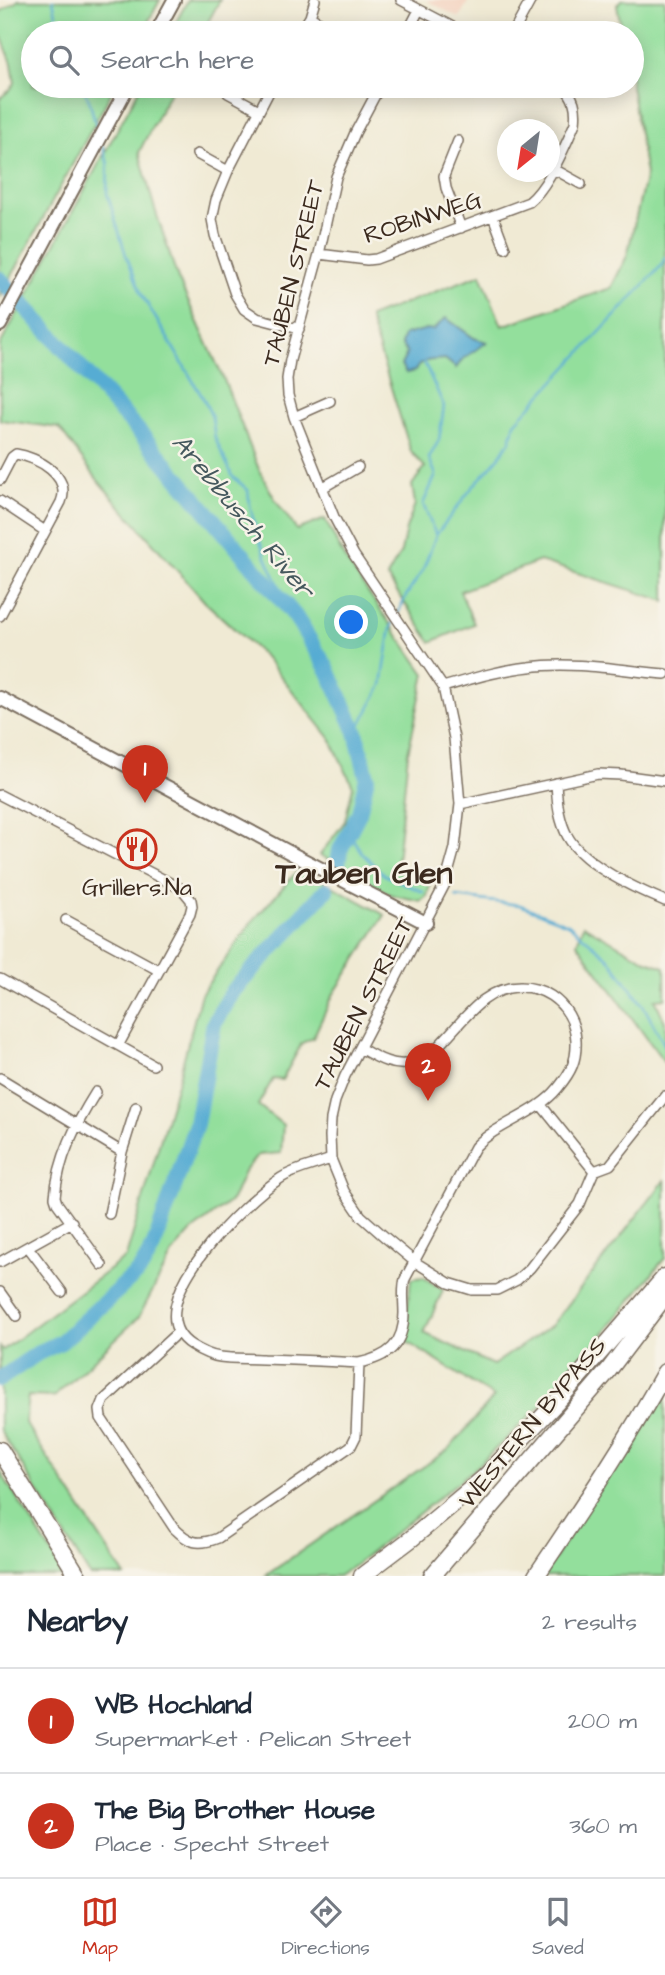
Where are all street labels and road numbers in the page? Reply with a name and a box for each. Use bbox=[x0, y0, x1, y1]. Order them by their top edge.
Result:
street label: TAUBEN STREET bbox=[254, 176, 334, 370]
street label: ROBINWEG bbox=[360, 183, 487, 253]
street label: TAUBEN STREET bbox=[306, 911, 422, 1097]
street label: WESTERN BYPASS bbox=[451, 1330, 615, 1516]

